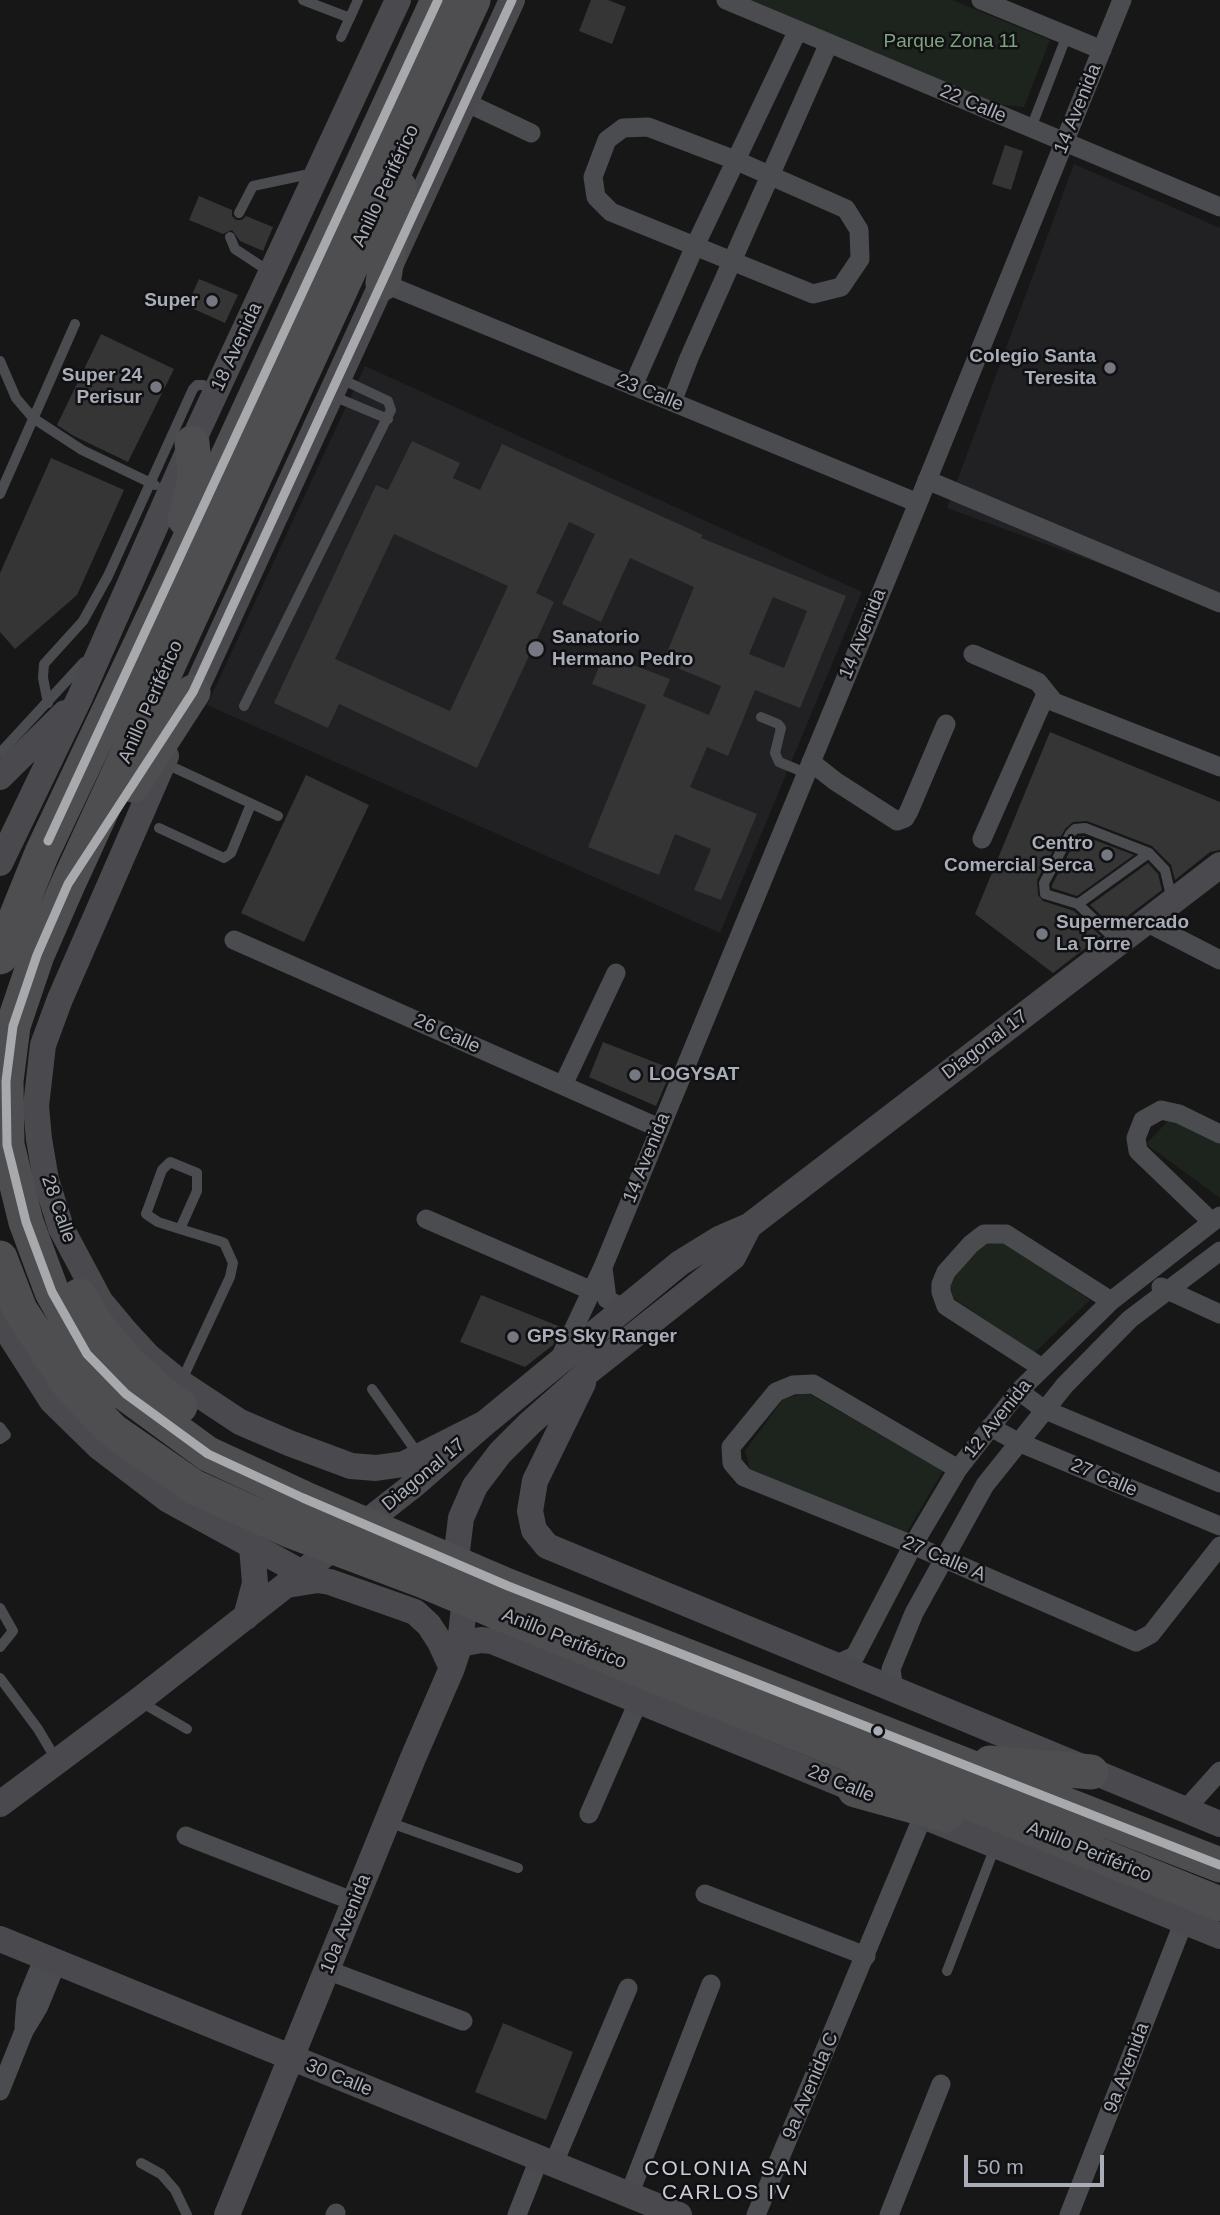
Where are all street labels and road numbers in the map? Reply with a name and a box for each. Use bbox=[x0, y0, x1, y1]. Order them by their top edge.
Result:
street label: 14 Avenida bbox=[1050, 61, 1106, 157]
street label: 22 Calle bbox=[936, 80, 1010, 128]
street label: Anillo Periférico bbox=[348, 121, 424, 251]
street label: 18 Avenida bbox=[207, 299, 267, 395]
street label: 23 Calle bbox=[613, 369, 687, 417]
street label: 14 Avenida bbox=[835, 586, 891, 682]
street label: Anillo Periférico bbox=[114, 637, 188, 767]
street label: Diagonal 17 bbox=[938, 1005, 1032, 1085]
street label: 26 Calle bbox=[411, 1009, 483, 1059]
street label: 14 Avenida bbox=[619, 1110, 675, 1206]
street label: 28 Calle bbox=[36, 1172, 80, 1246]
street label: 12 Avenida bbox=[959, 1375, 1037, 1463]
street label: Diagonal 17 bbox=[378, 1434, 470, 1516]
street label: 27 Calle bbox=[1067, 1454, 1141, 1502]
street label: 27 Calle A bbox=[899, 1531, 989, 1587]
street label: Anillo Periférico bbox=[499, 1604, 629, 1674]
street label: 28 Calle bbox=[804, 1760, 878, 1808]
street label: Anillo Periférico bbox=[1024, 1817, 1154, 1887]
street label: 10a Avenida bbox=[316, 1871, 376, 1977]
street label: 9a Avenida bbox=[1099, 2020, 1155, 2116]
street label: 9a Avenida C bbox=[778, 2029, 844, 2143]
street label: 30 Calle bbox=[302, 2054, 376, 2102]

